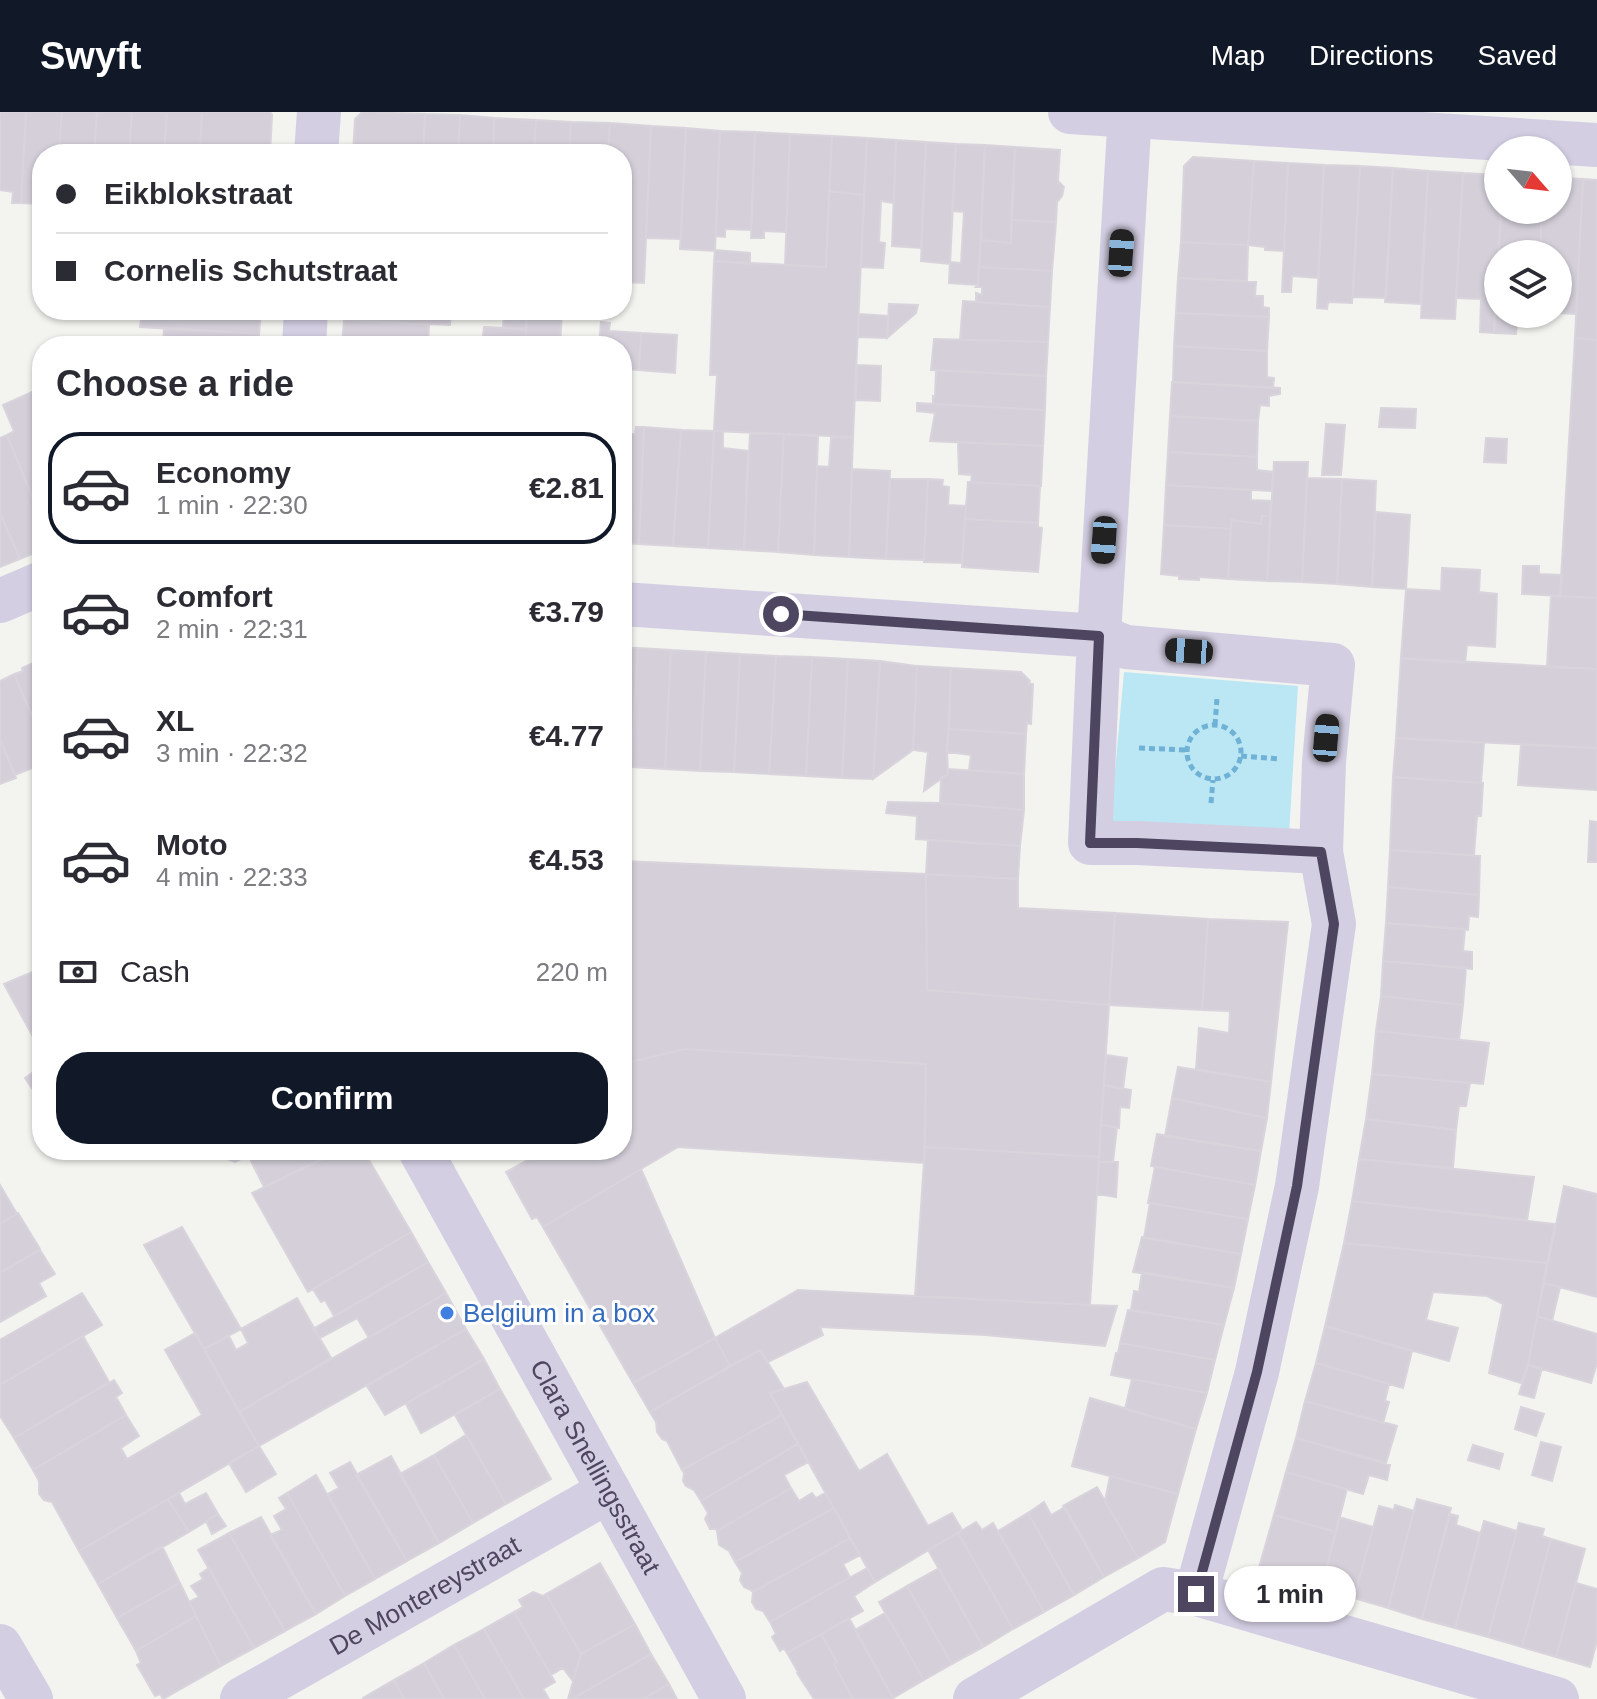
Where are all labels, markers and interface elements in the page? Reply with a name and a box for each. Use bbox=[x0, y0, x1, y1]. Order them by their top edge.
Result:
text: Swyft bbox=[40, 35, 141, 77]
text: Map bbox=[1211, 40, 1265, 71]
text: Directions bbox=[1309, 40, 1434, 71]
text: Saved bbox=[1478, 40, 1557, 71]
north arrow bbox=[1484, 136, 1572, 224]
map controls bbox=[1484, 136, 1572, 328]
text: Eikblokstraat bbox=[104, 177, 292, 210]
car bbox=[1107, 228, 1135, 278]
button: layers bbox=[1484, 240, 1572, 328]
text: Cornelis Schutstraat bbox=[104, 254, 397, 287]
text: Choose a ride bbox=[56, 363, 294, 404]
icon: car bbox=[60, 452, 132, 524]
text: Economy bbox=[156, 456, 291, 489]
text: €2.81 bbox=[529, 471, 604, 504]
text: 1 min · 22:30 bbox=[156, 490, 308, 520]
car bbox=[1090, 515, 1118, 565]
icon: car bbox=[60, 576, 132, 648]
text: Comfort bbox=[156, 580, 273, 613]
text: €3.79 bbox=[529, 595, 604, 628]
route start bbox=[763, 596, 799, 632]
text: 2 min · 22:31 bbox=[156, 614, 308, 644]
car bbox=[1164, 637, 1214, 665]
icon: car bbox=[60, 700, 132, 772]
text: XL bbox=[156, 704, 194, 737]
car bbox=[1312, 713, 1340, 763]
text: €4.77 bbox=[529, 719, 604, 752]
text: 3 min · 22:32 bbox=[156, 738, 308, 768]
icon: car bbox=[60, 824, 132, 896]
text: Moto bbox=[156, 828, 228, 861]
text: €4.53 bbox=[529, 843, 604, 876]
text: 4 min · 22:33 bbox=[156, 862, 308, 892]
icon: cash bbox=[56, 950, 100, 994]
text: Cash bbox=[120, 955, 190, 988]
text: 220 m bbox=[536, 957, 608, 987]
button: Confirm bbox=[56, 1052, 608, 1144]
place label: Belgium in a box bbox=[463, 1298, 655, 1328]
marker: Belgium in a box bbox=[438, 1304, 456, 1322]
street label: Clara Snellingsstraat bbox=[524, 1354, 667, 1580]
street label: De Montereystraat bbox=[324, 1529, 526, 1661]
callout: 1 min bbox=[1224, 1566, 1356, 1622]
route end bbox=[1178, 1576, 1214, 1612]
text: 1 min bbox=[1256, 1579, 1324, 1609]

